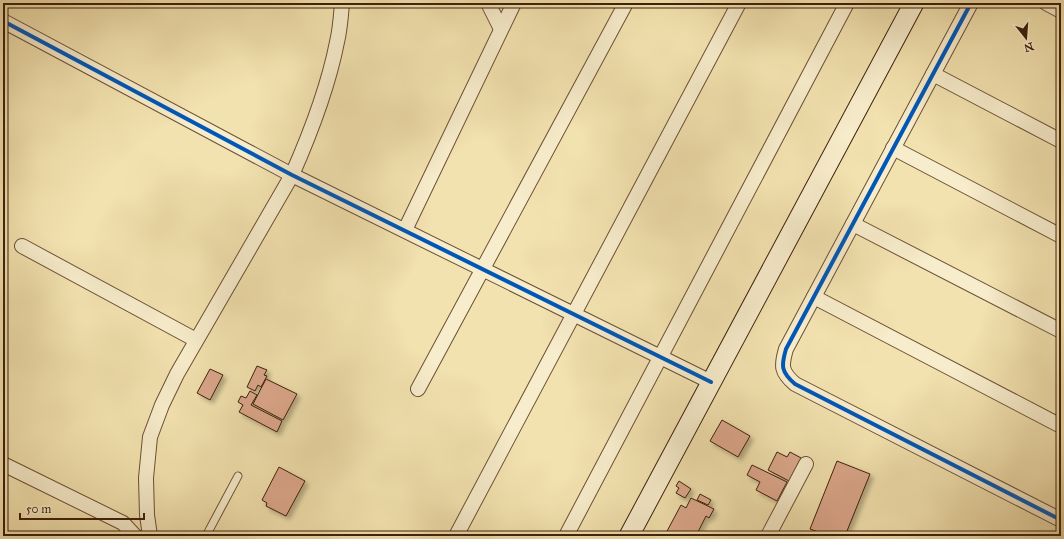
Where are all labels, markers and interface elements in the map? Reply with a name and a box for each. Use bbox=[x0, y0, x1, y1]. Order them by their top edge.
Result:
north arrow bbox=[1006, 18, 1046, 58]
text: N bbox=[1022, 40, 1035, 55]
scale bar bbox=[20, 495, 144, 521]
text: 50 m bbox=[26, 502, 51, 516]

